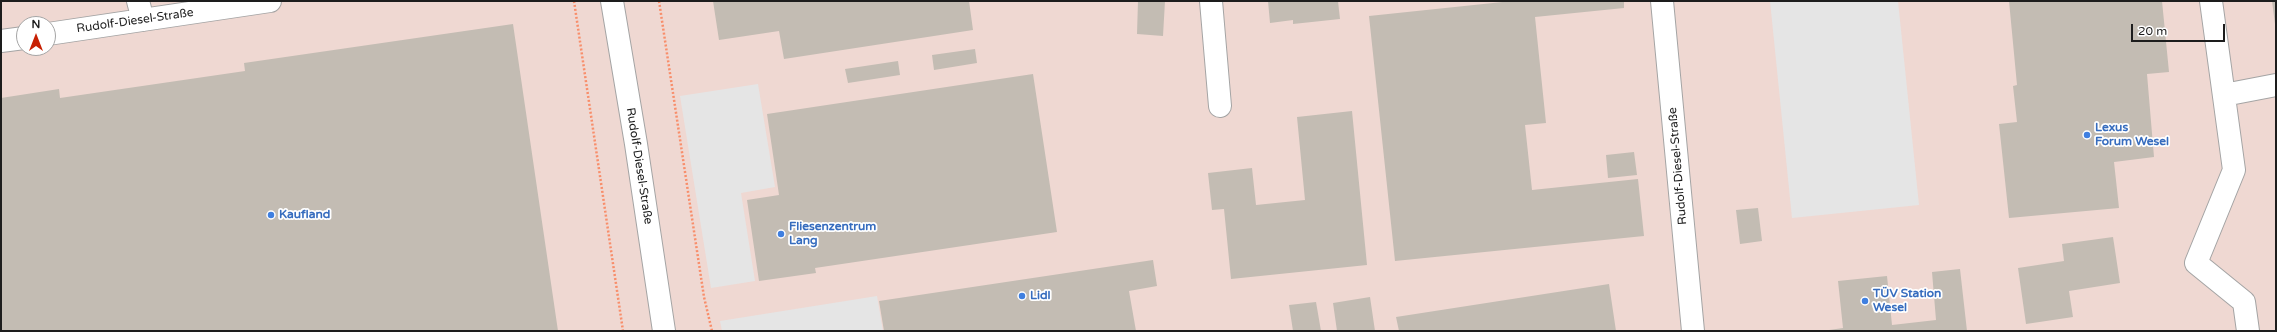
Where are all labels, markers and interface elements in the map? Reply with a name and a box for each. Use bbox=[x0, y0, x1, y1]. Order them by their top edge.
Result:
street label: Rudolf-Diesel-Straße bbox=[76, 6, 194, 36]
north arrow bbox=[16, 16, 56, 56]
scale bar bbox=[2133, 16, 2227, 42]
text: N bbox=[32, 18, 40, 31]
text: 20 m bbox=[2138, 24, 2167, 38]
street label: Rudolf-Diesel-Straße bbox=[623, 107, 655, 225]
street label: Rudolf-Diesel-Straße bbox=[1666, 107, 1690, 225]
place label: Lexus Forum Wesel bbox=[2095, 121, 2169, 149]
marker: Lexus Forum Wesel bbox=[2082, 130, 2092, 140]
place label: Kaufland bbox=[279, 208, 330, 222]
marker: Kaufland bbox=[266, 210, 276, 220]
place label: Fliesenzentrum Lang bbox=[789, 220, 876, 248]
marker: Fliesenzentrum Lang bbox=[776, 229, 786, 239]
place label: TÜV Station Wesel bbox=[1873, 287, 1941, 315]
place label: Lidl bbox=[1030, 289, 1050, 303]
marker: Lidl bbox=[1017, 291, 1027, 301]
marker: TÜV Station Wesel bbox=[1860, 296, 1870, 306]

